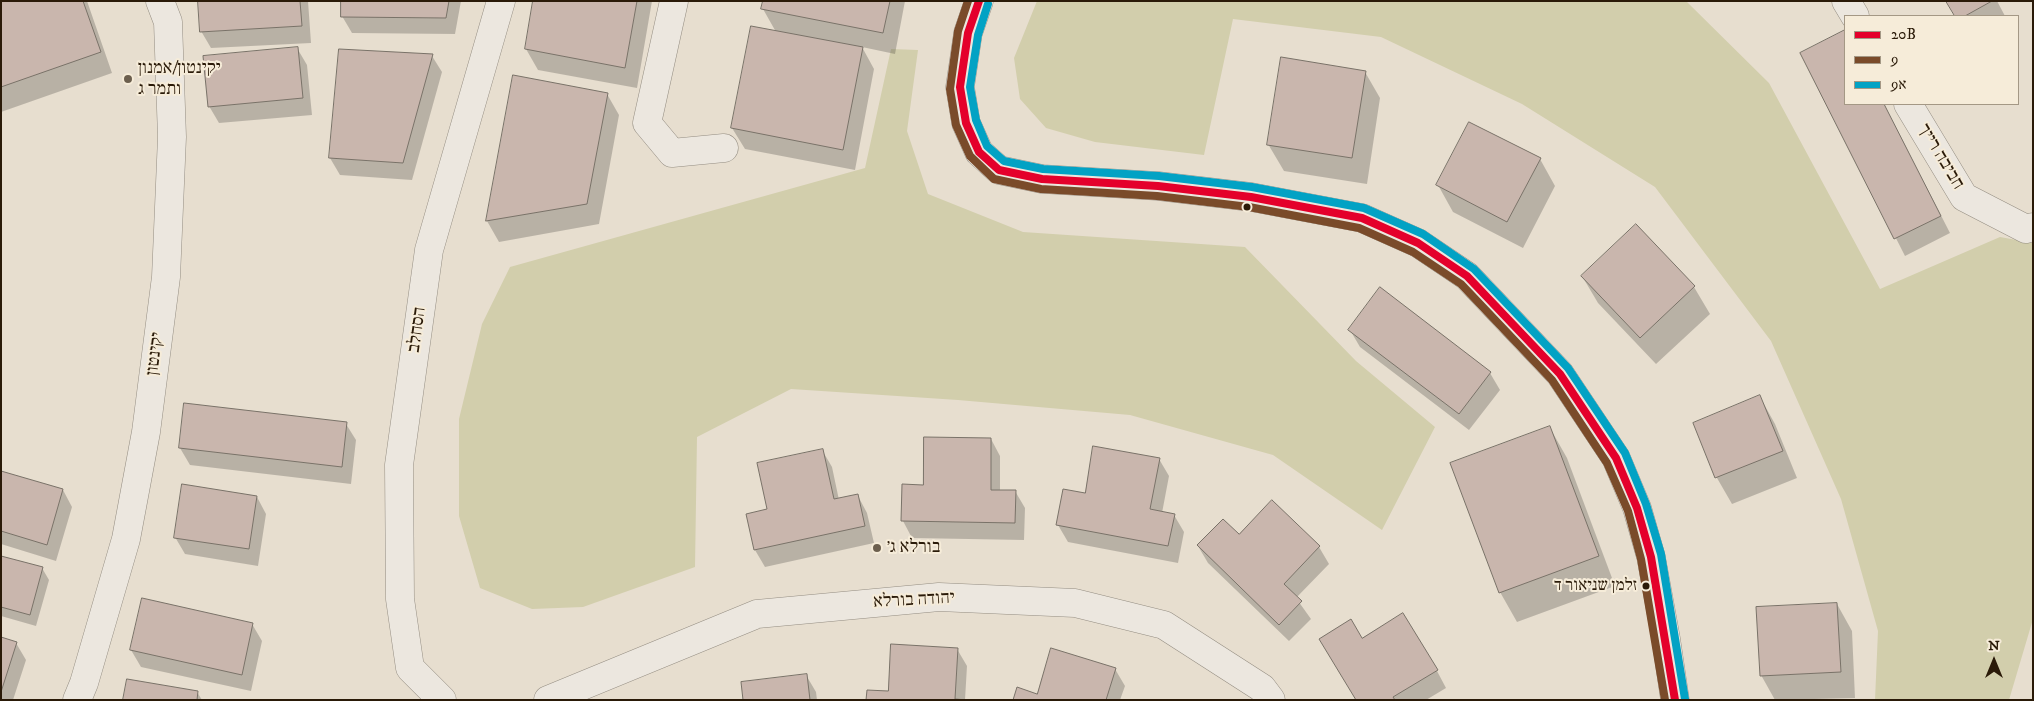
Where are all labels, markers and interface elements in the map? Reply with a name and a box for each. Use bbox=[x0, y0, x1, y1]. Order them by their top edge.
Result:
legend bbox=[1844, 15, 2019, 105]
text: 20B bbox=[1891, 25, 1916, 44]
text: 9 bbox=[1891, 50, 1899, 69]
place label: יקינטון/אמנון ותמר ג bbox=[138, 58, 221, 100]
marker: יקינטון/אמנון ותמר ג bbox=[122, 73, 134, 85]
text: 9א bbox=[1891, 75, 1906, 94]
street label: חביבה רייך bbox=[1912, 120, 1968, 194]
unlabelled marker bbox=[1242, 202, 1252, 212]
street label: הסחלב bbox=[404, 306, 432, 354]
street label: יקינטון bbox=[143, 331, 169, 377]
place label: בורלא ג׳ bbox=[887, 537, 940, 559]
marker: בורלא ג׳ bbox=[871, 542, 883, 554]
place label: זלמן שניאור ד bbox=[1554, 576, 1637, 596]
marker: זלמן שניאור ד bbox=[1641, 581, 1651, 591]
street label: יהודה בורלא bbox=[873, 588, 955, 614]
north arrow bbox=[1969, 636, 2019, 686]
text: N bbox=[1988, 637, 2000, 655]

